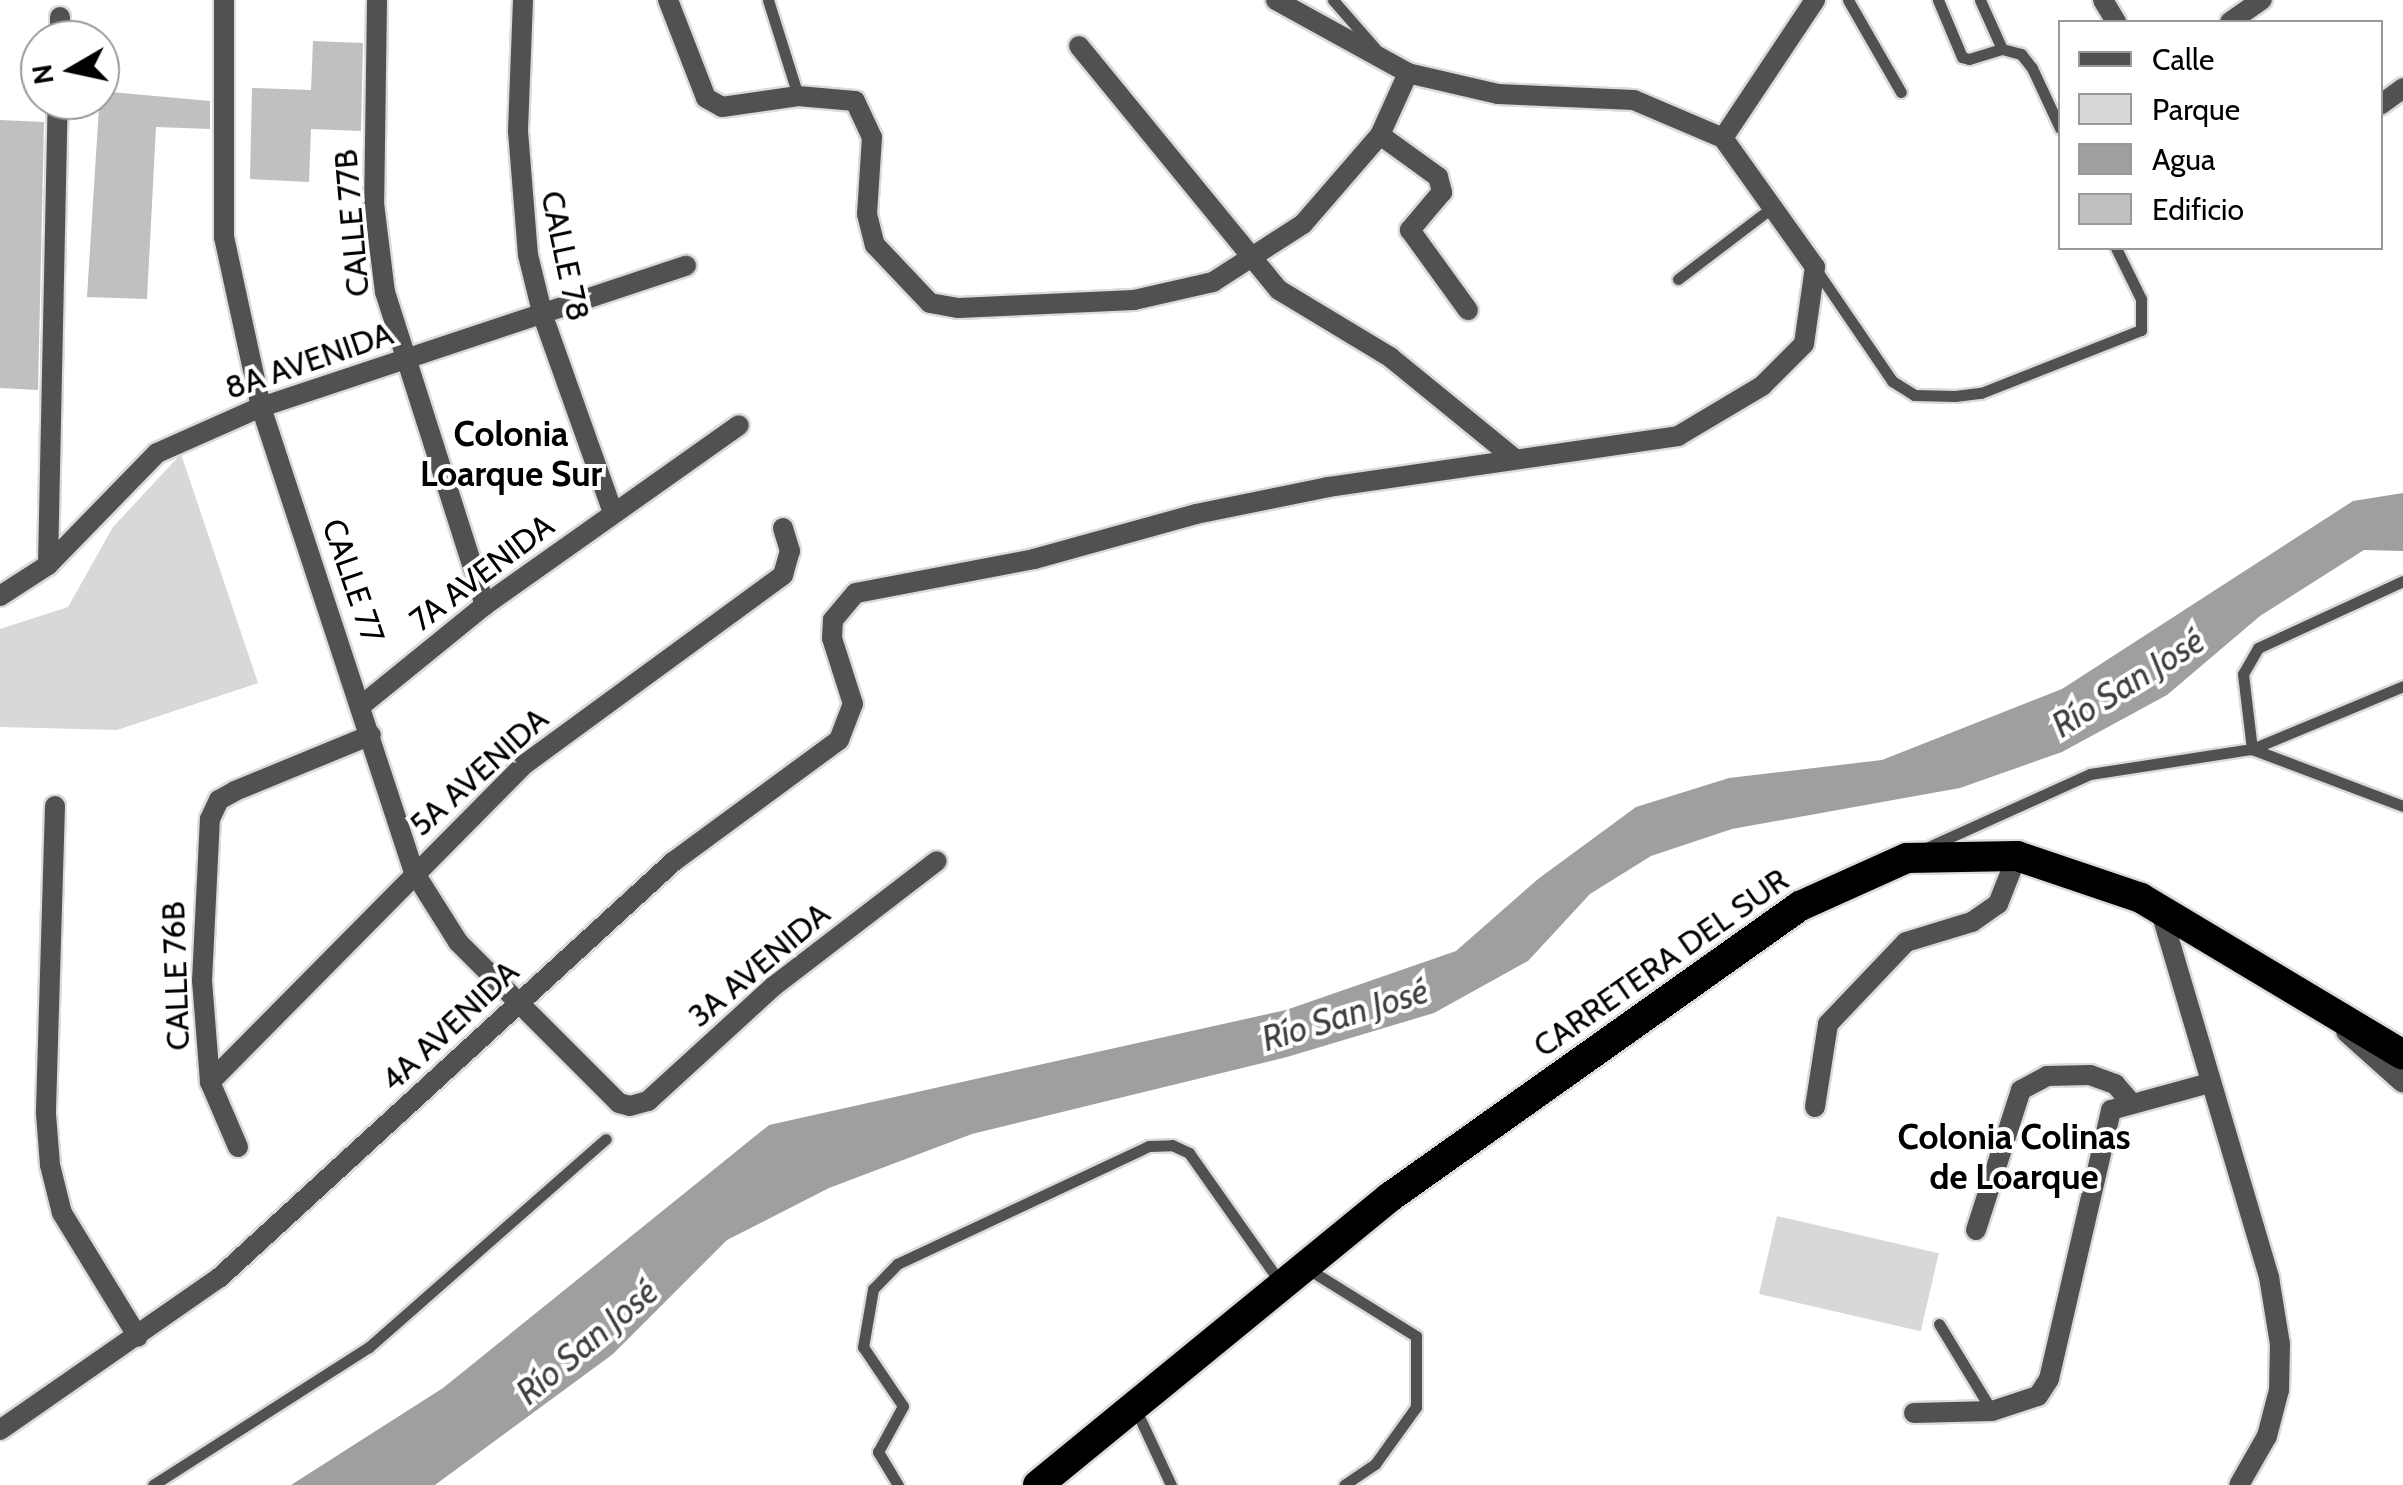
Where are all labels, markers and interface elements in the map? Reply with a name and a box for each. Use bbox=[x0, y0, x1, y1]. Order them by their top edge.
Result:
north arrow bbox=[20, 20, 120, 120]
legend bbox=[2058, 20, 2383, 250]
text: Calle bbox=[2152, 41, 2214, 78]
text: N bbox=[24, 62, 61, 87]
text: Parque bbox=[2152, 91, 2240, 128]
text: Agua bbox=[2152, 141, 2215, 178]
street label: CALLE 77B bbox=[326, 148, 378, 298]
street label: CALLE 78 bbox=[533, 187, 597, 325]
text: Edificio bbox=[2152, 191, 2244, 228]
street label: 8A AVENIDA bbox=[220, 314, 398, 408]
district label: Colonia Loarque Sur bbox=[420, 413, 602, 495]
street label: 7A AVENIDA bbox=[402, 506, 562, 640]
street label: CALLE 77 bbox=[314, 514, 392, 648]
water label: Río San José bbox=[2044, 620, 2212, 746]
street label: 5A AVENIDA bbox=[402, 700, 556, 844]
street label: CARRETERA DEL SUR bbox=[1526, 861, 1796, 1065]
street label: 3A AVENIDA bbox=[680, 895, 838, 1035]
street label: CALLE 76B bbox=[154, 901, 198, 1051]
street label: 4A AVENIDA bbox=[373, 953, 527, 1099]
water label: Río San José bbox=[1257, 970, 1433, 1060]
district label: Colonia Colinas de Loarque bbox=[1898, 1116, 2130, 1198]
water label: Río San José bbox=[508, 1271, 666, 1413]

